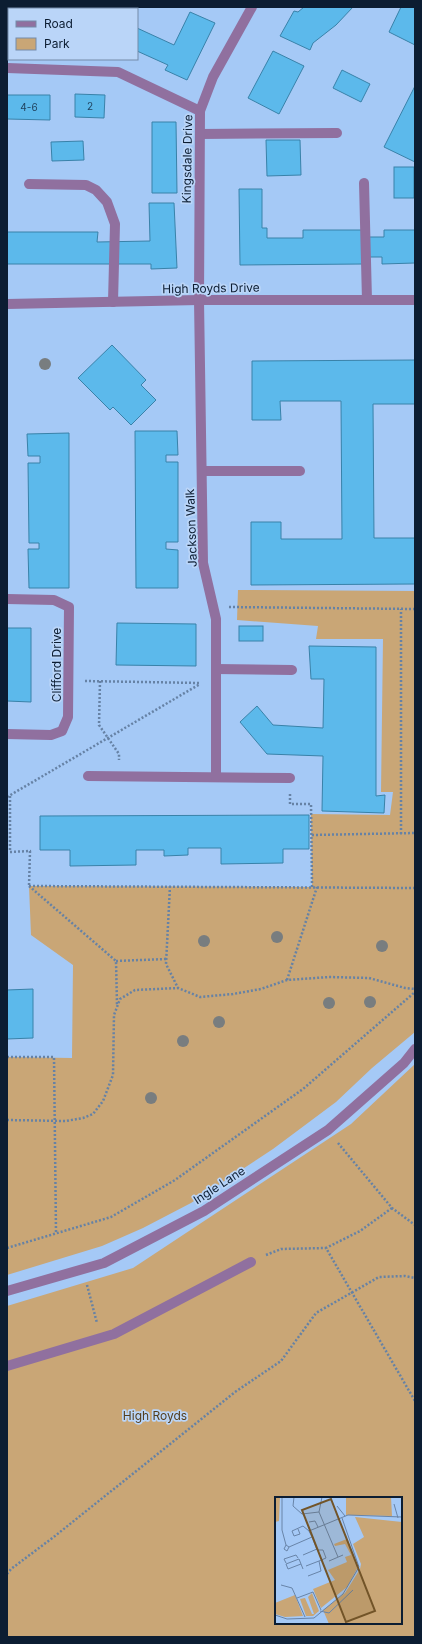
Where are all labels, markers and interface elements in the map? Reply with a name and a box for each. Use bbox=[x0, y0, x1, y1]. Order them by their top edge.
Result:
legend bbox=[8, 8, 138, 60]
text: Road bbox=[44, 16, 73, 31]
text: Park bbox=[44, 36, 70, 51]
house number: 2 bbox=[87, 100, 93, 112]
house number: 4-6 bbox=[20, 101, 38, 113]
street label: Kingsdale Drive bbox=[179, 114, 195, 204]
street label: High Royds Drive bbox=[162, 280, 260, 296]
street label: Jackson Walk bbox=[182, 488, 200, 567]
street label: Clifford Drive bbox=[49, 628, 64, 702]
street label: Ingle Lane bbox=[190, 1163, 248, 1207]
park label: High Royds bbox=[123, 1408, 187, 1423]
inset map bbox=[275, 1497, 402, 1624]

